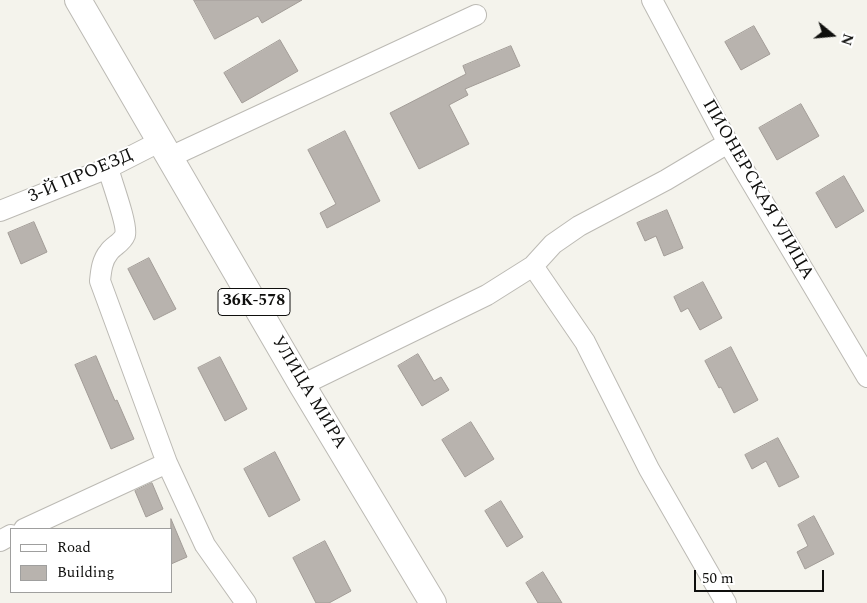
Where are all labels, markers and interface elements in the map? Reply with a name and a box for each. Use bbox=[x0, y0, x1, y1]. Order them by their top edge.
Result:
north arrow bbox=[807, 10, 857, 60]
text: N bbox=[835, 31, 859, 48]
street label: ПИОНЕРСКАЯ УЛИЦА bbox=[697, 96, 817, 284]
street label: 3-Й ПРОЕЗД bbox=[25, 145, 137, 209]
road number: 36К-578 bbox=[218, 288, 290, 316]
street label: УЛИЦА МИРА bbox=[266, 333, 350, 453]
legend bbox=[10, 528, 172, 593]
text: Road bbox=[57, 536, 91, 559]
scale bar bbox=[697, 560, 827, 592]
text: Building bbox=[57, 561, 114, 584]
text: 50 m bbox=[702, 567, 734, 590]

